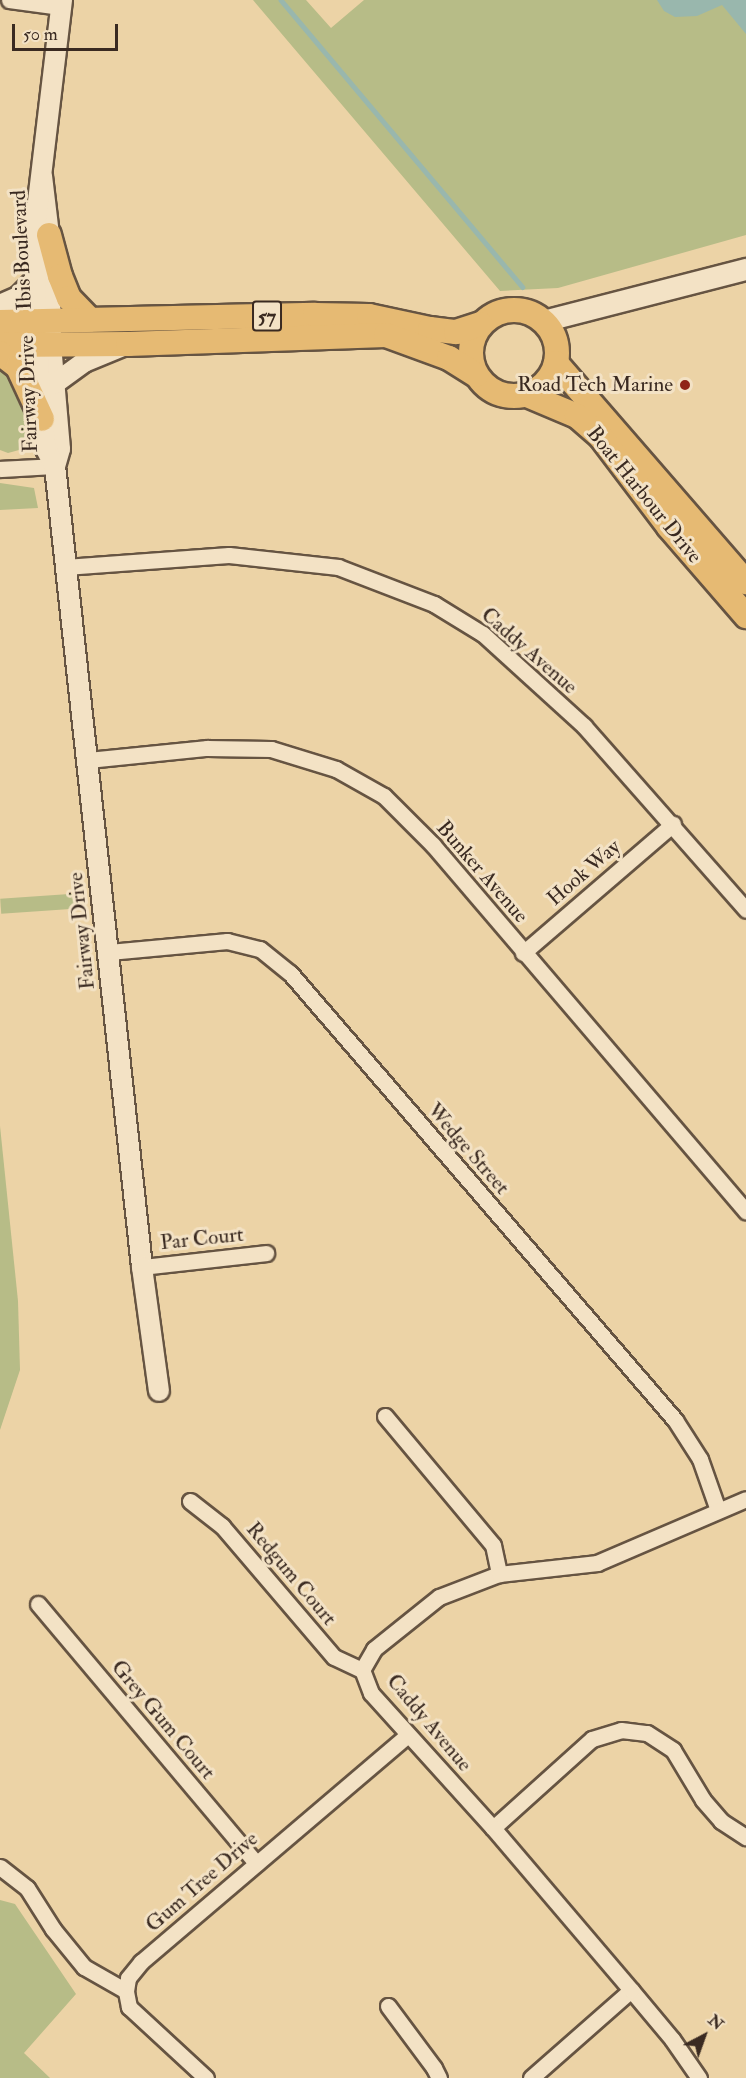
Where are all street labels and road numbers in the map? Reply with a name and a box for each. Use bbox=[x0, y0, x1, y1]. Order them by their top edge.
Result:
street label: Ibis Boulevard bbox=[6, 189, 38, 311]
road number: 57 bbox=[252, 299, 282, 333]
street label: Fairway Drive bbox=[14, 335, 44, 453]
street label: Boat Harbour Drive bbox=[581, 421, 707, 569]
street label: Caddy Avenue bbox=[476, 602, 582, 700]
street label: Bunker Avenue bbox=[431, 816, 533, 928]
street label: Hook Way bbox=[542, 834, 626, 912]
street label: Fairway Drive bbox=[63, 871, 101, 991]
street label: Wedge Street bbox=[422, 1098, 514, 1200]
street label: Par Court bbox=[159, 1222, 245, 1256]
street label: Redgum Court bbox=[241, 1517, 341, 1631]
street label: Grey Gum Court bbox=[106, 1655, 220, 1785]
street label: Caddy Avenue bbox=[381, 1669, 477, 1777]
street label: Gum Tree Drive bbox=[141, 1826, 263, 1938]

